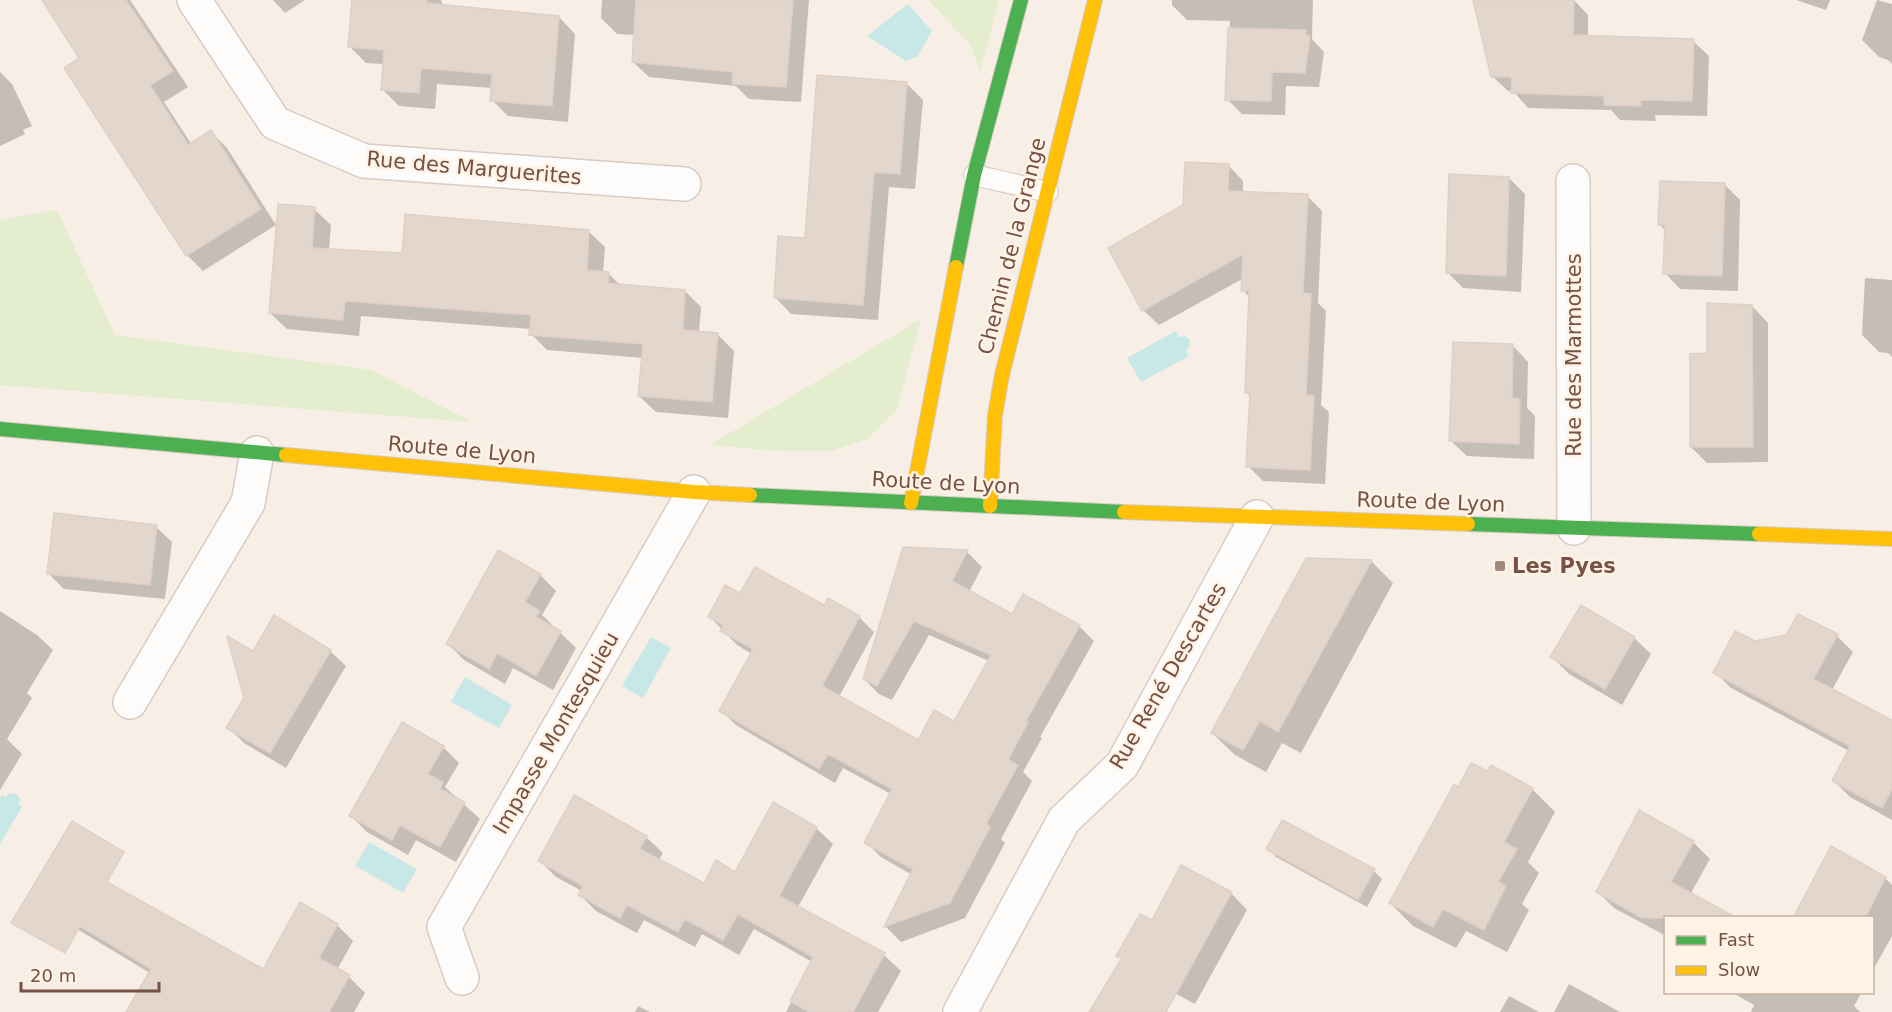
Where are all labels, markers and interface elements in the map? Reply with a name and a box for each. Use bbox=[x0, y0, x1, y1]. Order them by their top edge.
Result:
street label: Chemin de la Grange bbox=[973, 135, 1051, 357]
street label: Rue des Marguerites bbox=[365, 147, 583, 189]
street label: Rue des Marmottes bbox=[1562, 253, 1586, 457]
street label: Route de Lyon bbox=[387, 432, 537, 468]
street label: Route de Lyon bbox=[871, 467, 1021, 499]
street label: Route de Lyon bbox=[1356, 487, 1506, 517]
place label: Les Pyes bbox=[1512, 554, 1616, 578]
marker: Les Pyes bbox=[1493, 559, 1507, 573]
street label: Rue René Descartes bbox=[1105, 579, 1231, 773]
street label: Impasse Montesquieu bbox=[488, 628, 624, 838]
legend bbox=[1664, 916, 1874, 994]
text: Fast bbox=[1718, 929, 1754, 950]
scale bar bbox=[21, 955, 159, 993]
text: Slow bbox=[1718, 959, 1760, 980]
text: 20 m bbox=[30, 965, 76, 986]

